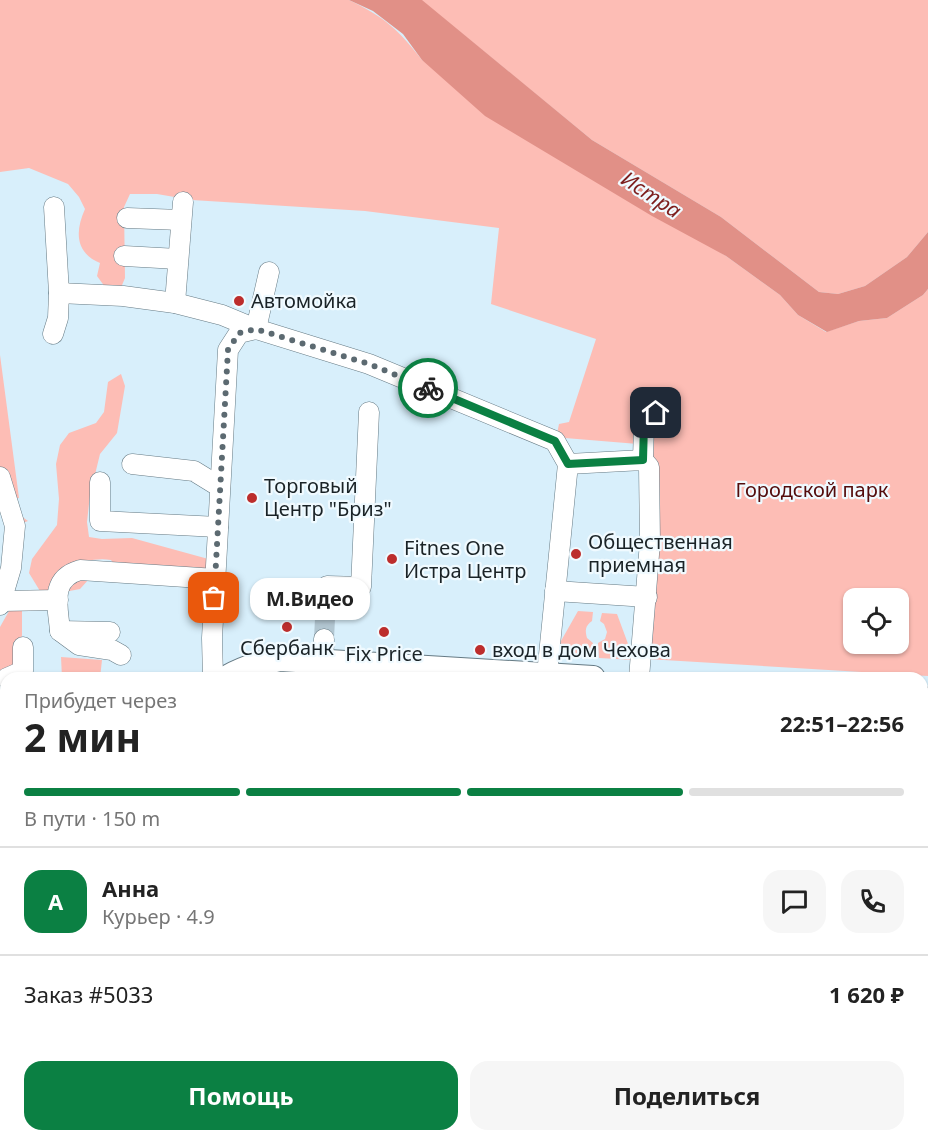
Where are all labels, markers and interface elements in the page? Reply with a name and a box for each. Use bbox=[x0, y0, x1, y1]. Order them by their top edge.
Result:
water label: Истра bbox=[616, 164, 687, 224]
place label: Автомойка bbox=[251, 287, 357, 314]
marker: Автомойка bbox=[232, 294, 246, 308]
courier bbox=[398, 358, 458, 418]
icon: bike bbox=[412, 372, 445, 405]
pin bbox=[630, 387, 681, 438]
icon: home bbox=[639, 396, 672, 429]
place label: Торговый Центр "Бриз" bbox=[264, 472, 392, 522]
park label: Городской парк bbox=[736, 476, 889, 503]
marker: Торговый Центр "Бриз" bbox=[245, 491, 259, 505]
place label: Общественная приемная bbox=[588, 528, 733, 578]
place label: Fitnes One Истра Центр bbox=[404, 534, 526, 584]
marker: Общественная приемная bbox=[569, 547, 583, 561]
marker: Fitnes One Истра Центр bbox=[385, 552, 399, 566]
pin bbox=[188, 572, 239, 623]
callout: М.Видео bbox=[250, 577, 370, 619]
icon: bag bbox=[197, 581, 230, 614]
text: М.Видео bbox=[266, 585, 354, 612]
map controls bbox=[843, 588, 909, 654]
button: locate bbox=[843, 588, 909, 654]
marker: Сбербанк bbox=[280, 620, 294, 634]
marker: Fix Price bbox=[377, 625, 391, 639]
place label: Сбербанк bbox=[240, 634, 334, 661]
place label: вход в дом Чехова bbox=[492, 636, 671, 663]
place label: Fix Price bbox=[345, 640, 423, 667]
marker: вход в дом Чехова bbox=[473, 643, 487, 657]
text: Прибудет через bbox=[24, 687, 177, 714]
text: 22:51–22:56 bbox=[780, 708, 904, 738]
text: 2 мин bbox=[24, 710, 141, 763]
text: В пути · 150 m bbox=[24, 805, 160, 832]
button: chat bbox=[763, 870, 826, 933]
button: phone bbox=[841, 870, 904, 933]
text: Анна bbox=[102, 873, 159, 903]
text: А bbox=[48, 886, 63, 916]
text: Курьер · 4.9 bbox=[102, 903, 215, 930]
text: Заказ #5033 bbox=[24, 979, 153, 1009]
text: 1 620 ₽ bbox=[829, 979, 904, 1009]
button: Помощь bbox=[24, 1061, 458, 1130]
button: Поделиться bbox=[470, 1061, 904, 1130]

